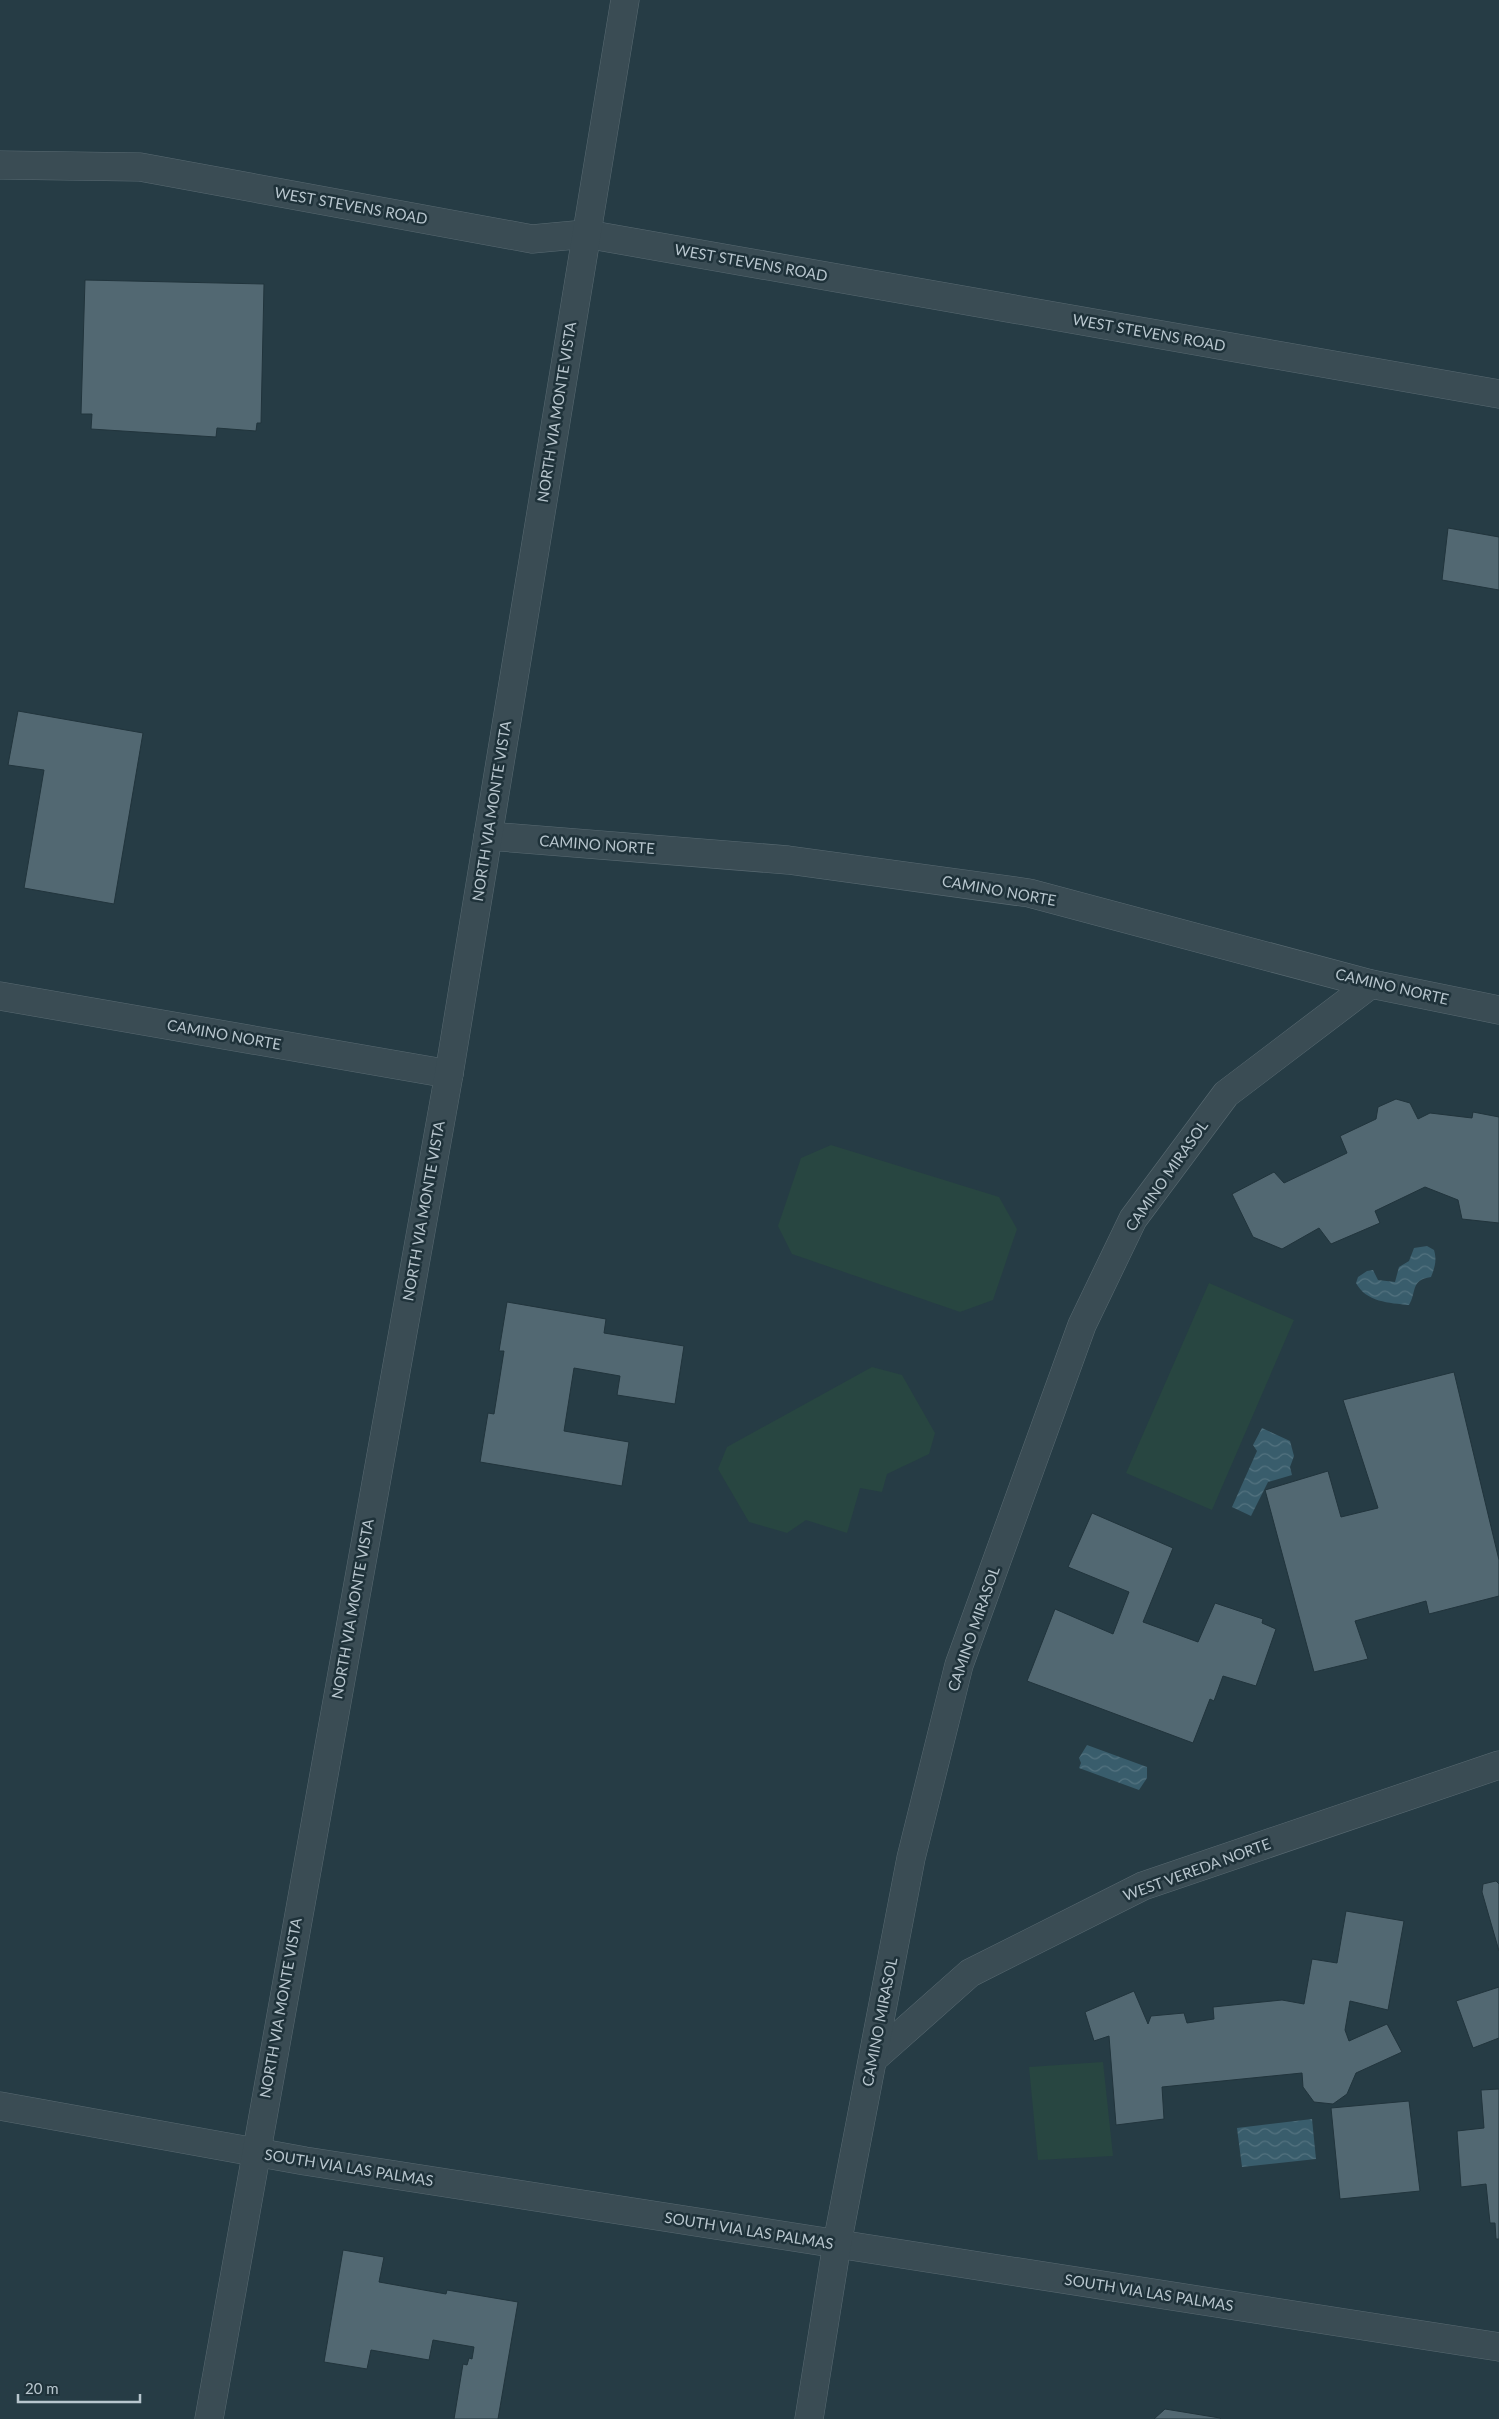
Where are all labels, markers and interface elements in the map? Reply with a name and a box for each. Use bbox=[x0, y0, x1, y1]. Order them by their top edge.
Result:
street label: WEST STEVENS ROAD bbox=[273, 183, 429, 227]
street label: WEST STEVENS ROAD bbox=[673, 240, 829, 284]
street label: WEST STEVENS ROAD bbox=[1071, 310, 1227, 354]
street label: NORTH VIA MONTE VISTA bbox=[533, 319, 579, 503]
street label: NORTH VIA MONTE VISTA bbox=[468, 718, 514, 902]
street label: CAMINO NORTE bbox=[539, 831, 655, 857]
street label: CAMINO NORTE bbox=[941, 871, 1058, 909]
street label: CAMINO NORTE bbox=[1334, 964, 1451, 1008]
street label: CAMINO NORTE bbox=[166, 1015, 283, 1053]
street label: CAMINO MIRASOL bbox=[1121, 1116, 1211, 1234]
street label: NORTH VIA MONTE VISTA bbox=[398, 1119, 448, 1302]
street label: NORTH VIA MONTE VISTA bbox=[327, 1517, 377, 1700]
street label: CAMINO MIRASOL bbox=[943, 1563, 1003, 1694]
street label: WEST VEREDA NORTE bbox=[1120, 1834, 1273, 1904]
street label: NORTH VIA MONTE VISTA bbox=[255, 1916, 305, 2099]
street label: CAMINO MIRASOL bbox=[858, 1955, 900, 2088]
street label: SOUTH VIA LAS PALMAS bbox=[263, 2145, 435, 2189]
street label: SOUTH VIA LAS PALMAS bbox=[663, 2208, 835, 2252]
street label: SOUTH VIA LAS PALMAS bbox=[1063, 2270, 1235, 2314]
scale bar bbox=[18, 2372, 140, 2404]
text: 20 m bbox=[25, 2379, 59, 2397]

